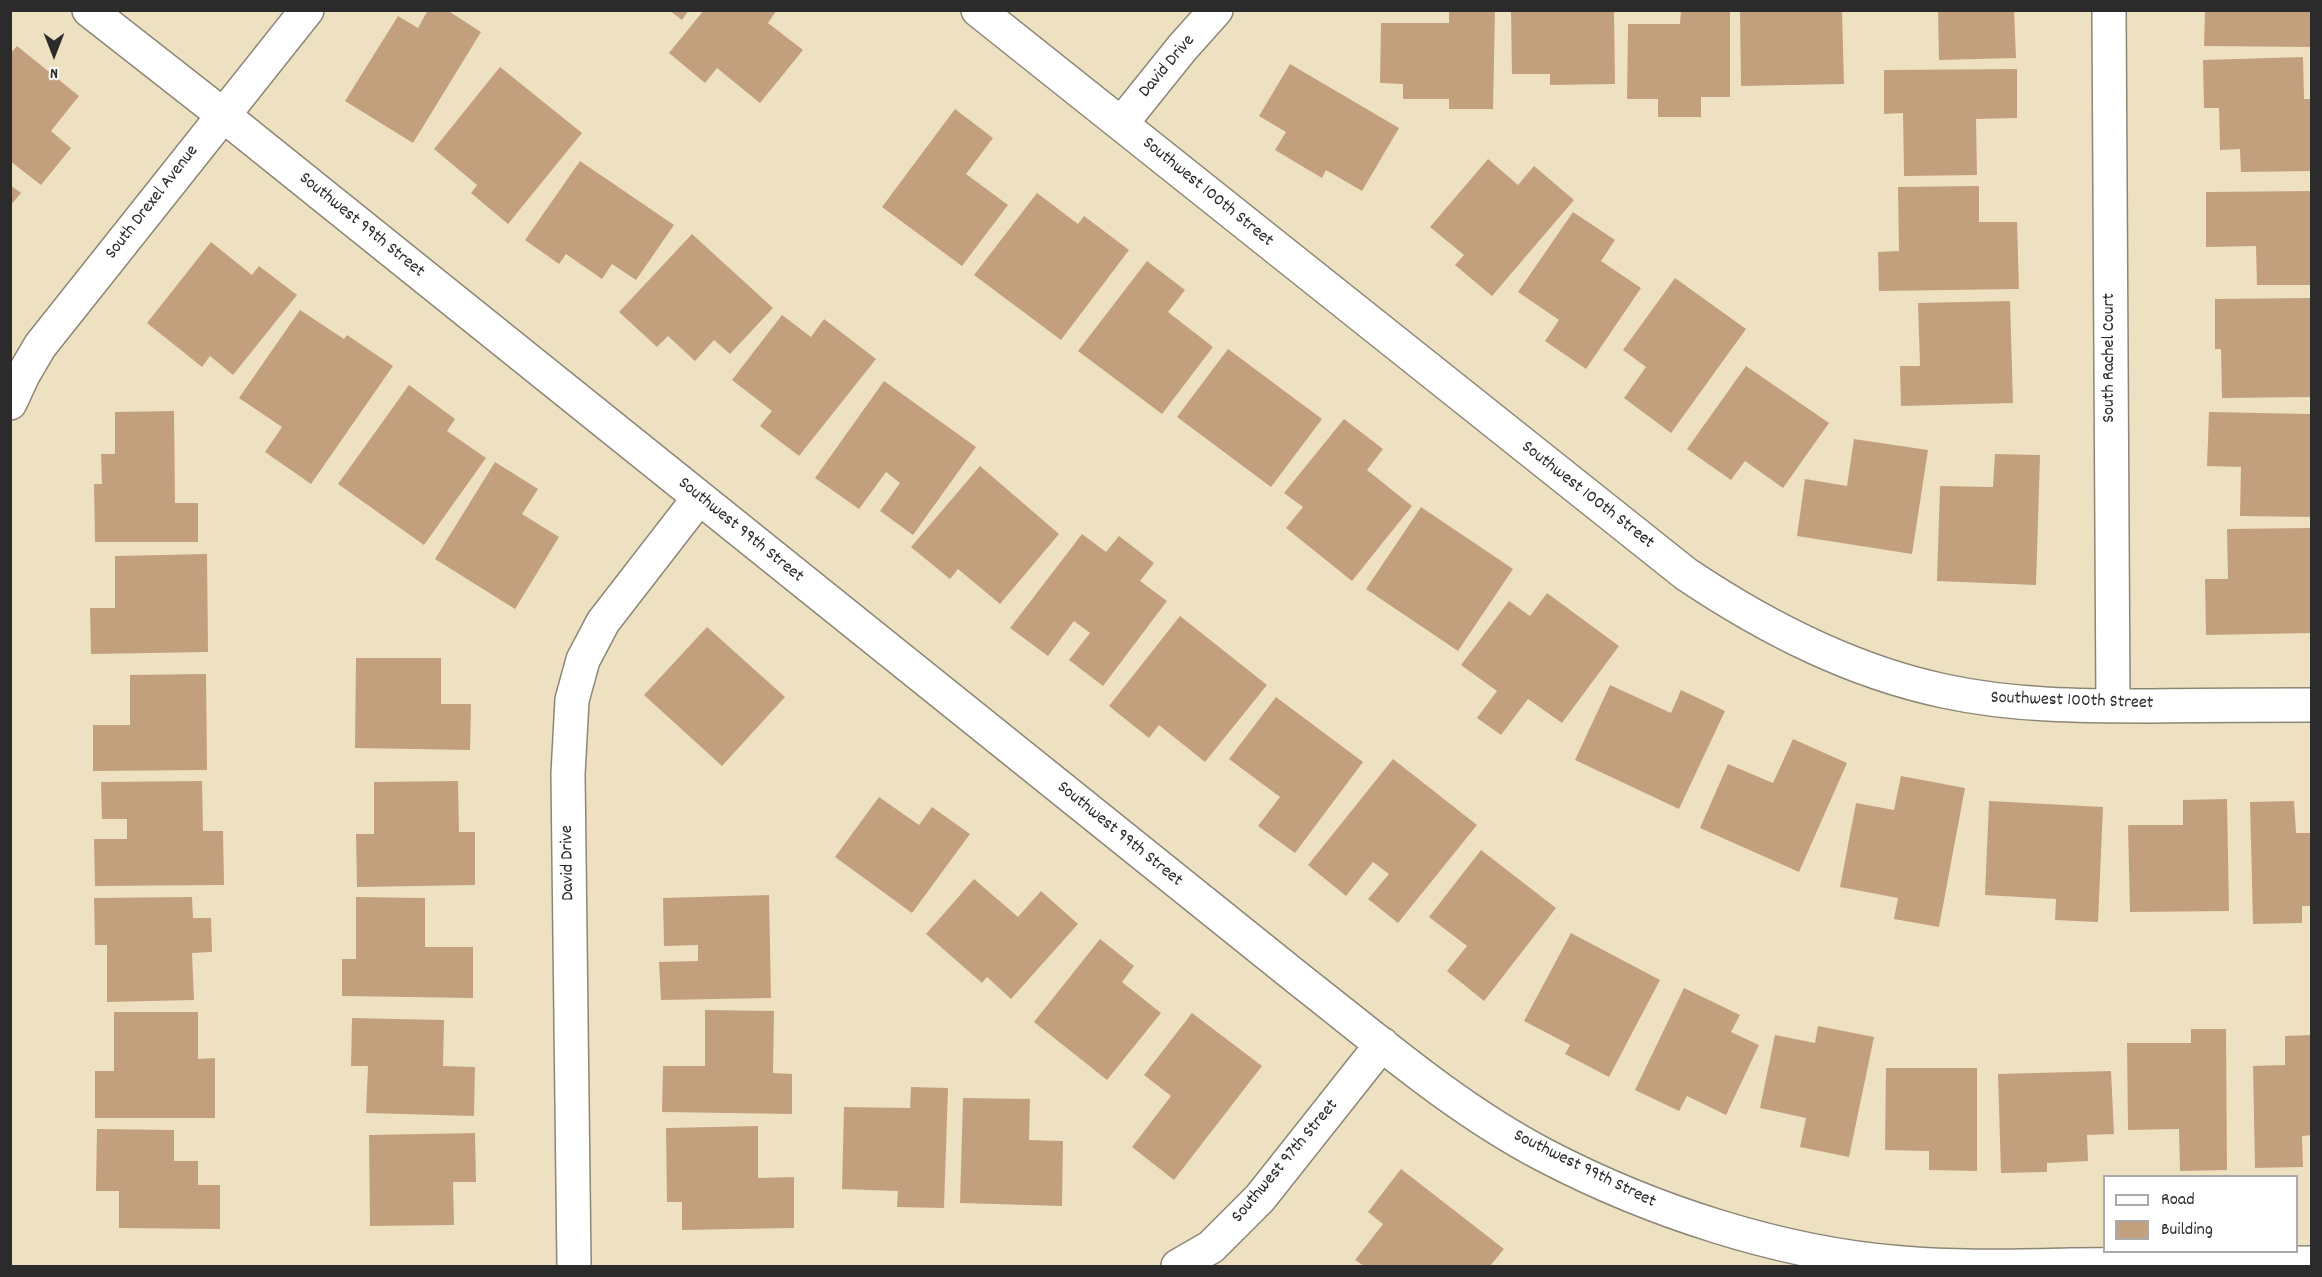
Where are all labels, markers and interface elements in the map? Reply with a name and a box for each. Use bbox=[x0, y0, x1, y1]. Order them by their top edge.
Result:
north arrow bbox=[24, 24, 84, 84]
street label: David Drive bbox=[1135, 31, 1201, 103]
text: N bbox=[50, 61, 58, 84]
street label: Southwest 100th Street bbox=[1137, 133, 1277, 253]
street label: South Drexel Avenue bbox=[102, 142, 204, 264]
street label: Southwest 99th Street bbox=[294, 169, 428, 283]
street label: South Rachel Court bbox=[2100, 293, 2122, 423]
street label: Southwest 100th Street bbox=[1516, 437, 1658, 555]
street label: Southwest 99th Street bbox=[673, 474, 807, 588]
street label: Southwest 100th Street bbox=[1990, 688, 2154, 716]
street label: Southwest 99th Street bbox=[1052, 778, 1186, 892]
street label: David Drive bbox=[558, 825, 580, 901]
street label: Southwest 97th Street bbox=[1228, 1096, 1344, 1228]
street label: Southwest 99th Street bbox=[1509, 1126, 1659, 1214]
legend bbox=[2103, 1175, 2298, 1253]
text: Road bbox=[2161, 1188, 2195, 1213]
text: Building bbox=[2161, 1218, 2213, 1243]

